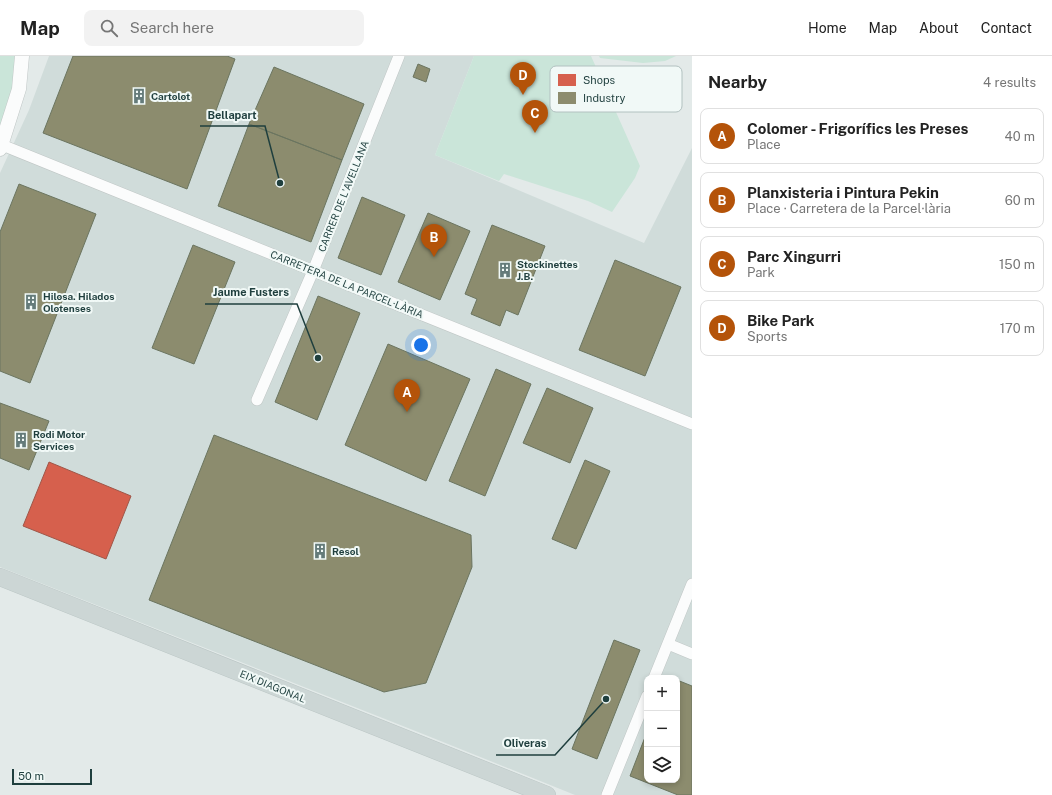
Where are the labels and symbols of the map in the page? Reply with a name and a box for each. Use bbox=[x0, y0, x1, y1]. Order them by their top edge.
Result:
pin: D bbox=[510, 62, 536, 95]
legend bbox=[550, 66, 682, 112]
text: Shops bbox=[583, 74, 615, 86]
building icon: Cartolot bbox=[130, 87, 148, 105]
place label: Cartolot bbox=[151, 90, 190, 102]
text: Industry bbox=[583, 92, 626, 104]
pin: C bbox=[522, 100, 548, 133]
callout: Bellapart bbox=[200, 103, 265, 126]
text: Bellapart bbox=[207, 109, 257, 121]
street label: CARRER DE L'AVELLANA bbox=[315, 139, 371, 253]
pin: B bbox=[421, 224, 447, 257]
street label: CARRETERA DE LA PARCEL·LÀRIA bbox=[269, 248, 425, 320]
place label: Stockinettes J.B. bbox=[517, 258, 578, 282]
building icon: Stockinettes J.B. bbox=[496, 261, 514, 279]
callout: Jaume Fusters bbox=[205, 281, 297, 304]
text: Jaume Fusters bbox=[213, 286, 289, 298]
place label: Hilosa. Hilados Olotenses bbox=[43, 290, 114, 314]
building icon: Hilosa. Hilados Olotenses bbox=[22, 293, 40, 311]
your location bbox=[411, 335, 431, 355]
pin: A bbox=[394, 379, 420, 412]
place label: Rodi Motor Services bbox=[33, 428, 85, 452]
building icon: Rodi Motor Services bbox=[12, 431, 30, 449]
building icon: Resol bbox=[311, 542, 329, 560]
place label: Resol bbox=[332, 545, 359, 557]
street label: EIX DIAGONAL bbox=[238, 667, 308, 705]
callout: Oliveras bbox=[496, 732, 555, 755]
text: Oliveras bbox=[504, 737, 547, 749]
scale bar bbox=[12, 767, 92, 786]

